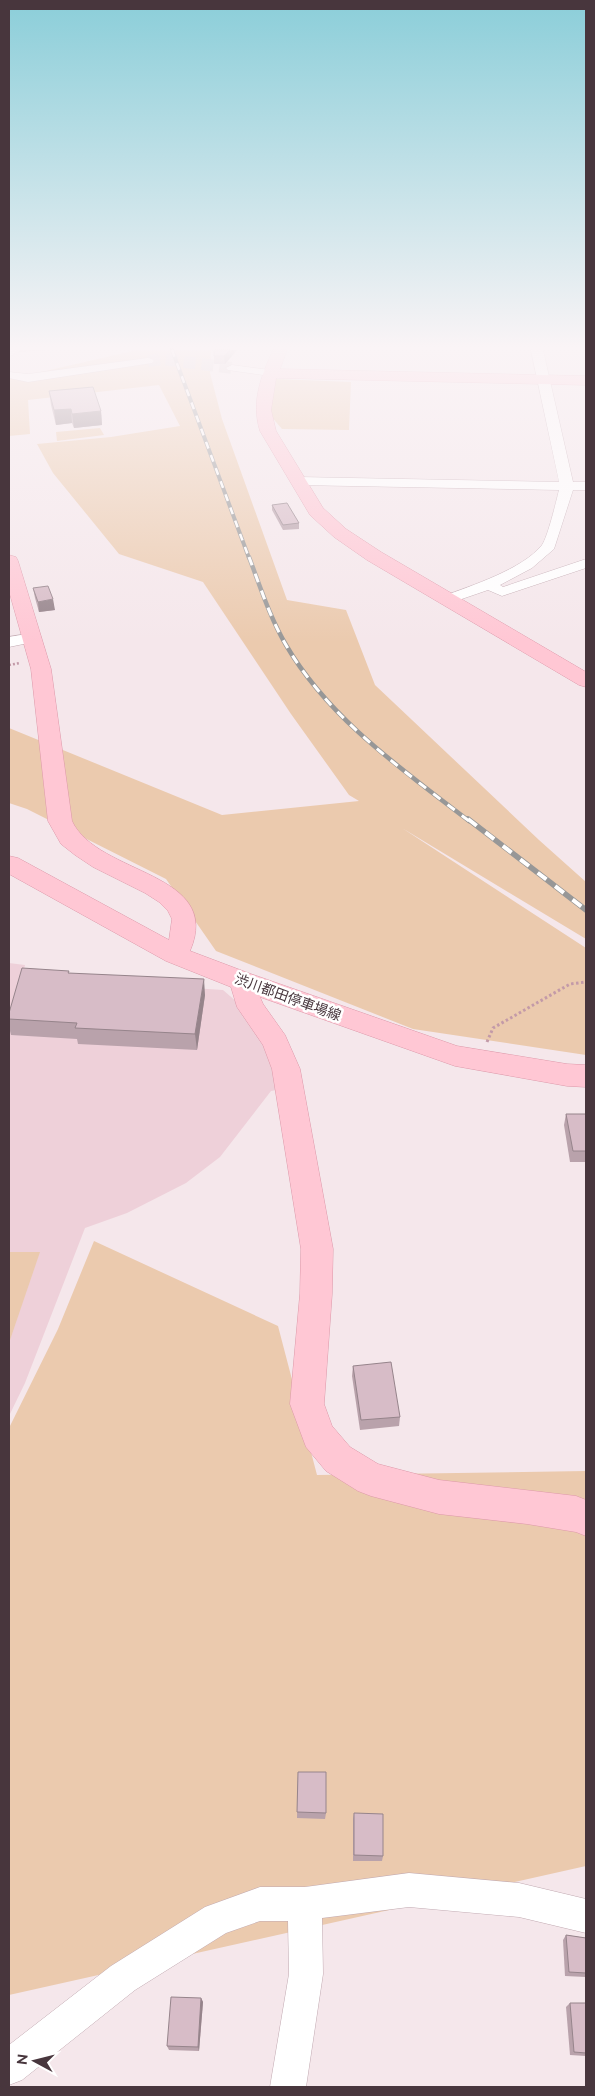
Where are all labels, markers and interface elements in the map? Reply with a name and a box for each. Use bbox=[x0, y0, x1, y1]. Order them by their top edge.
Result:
street label: 渋川都田停車場線 bbox=[233, 970, 343, 1024]
north arrow bbox=[10, 2036, 60, 2086]
text: N bbox=[14, 2053, 31, 2066]

